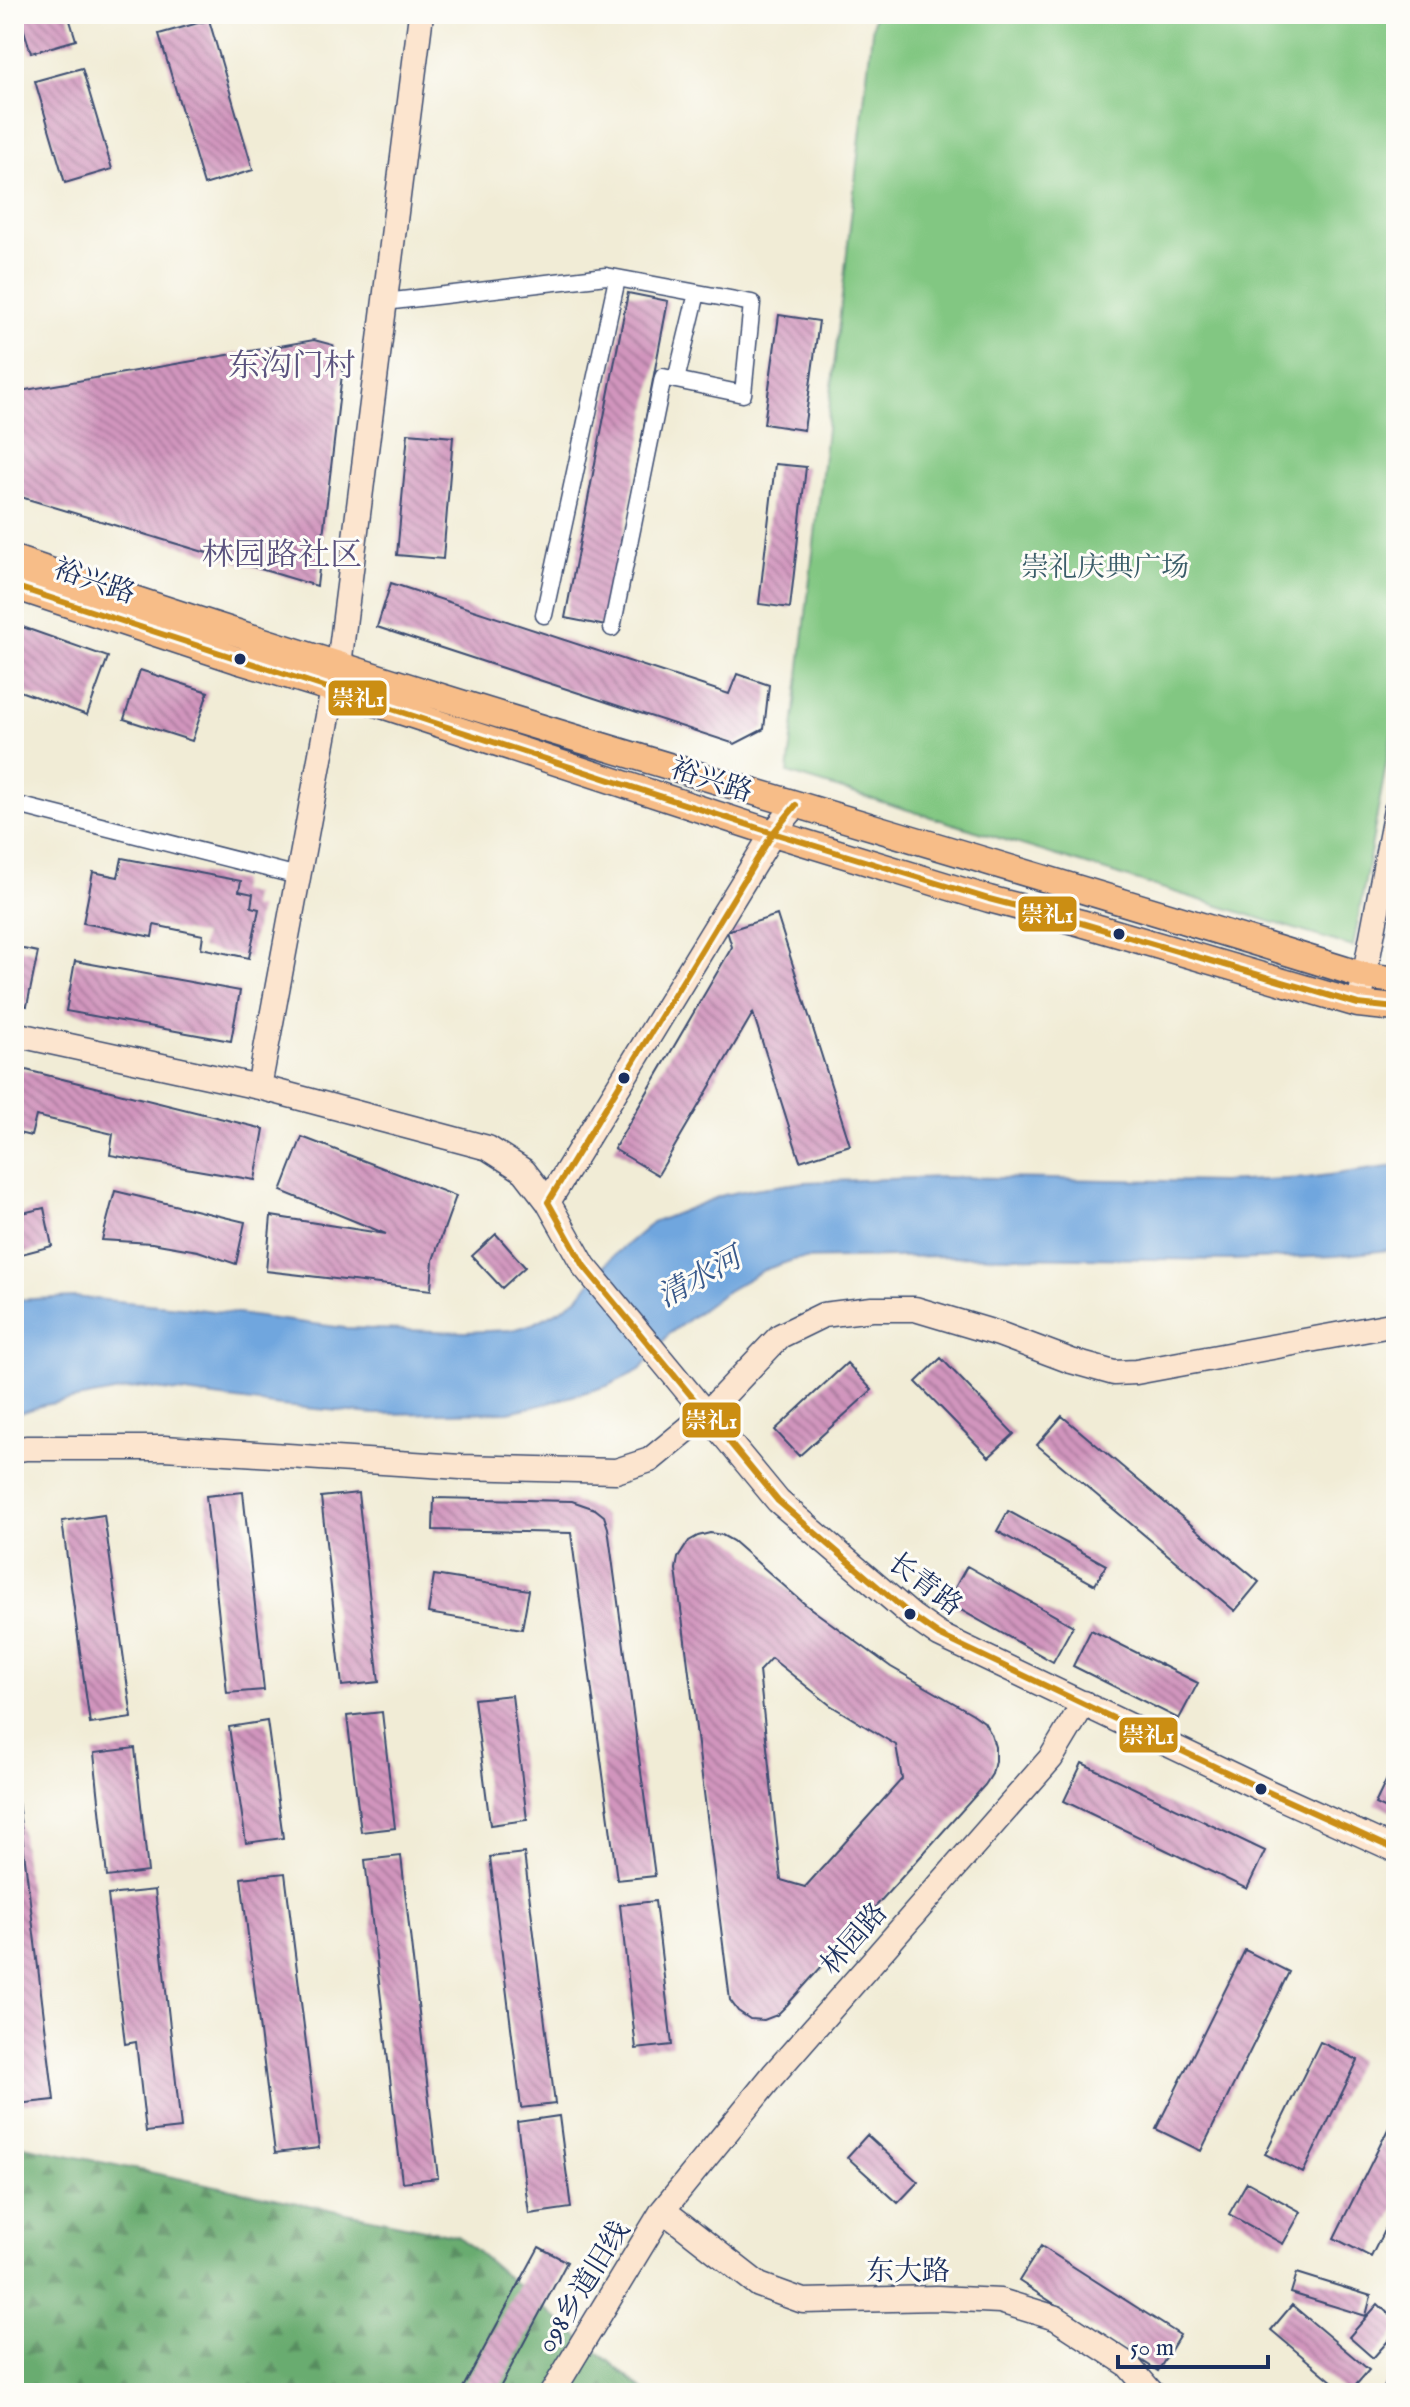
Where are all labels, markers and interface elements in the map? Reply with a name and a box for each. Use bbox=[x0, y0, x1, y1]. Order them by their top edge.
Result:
district label: 东沟门村 bbox=[228, 347, 356, 388]
district label: 林园路社区 bbox=[202, 536, 362, 577]
park label: 崇礼庆典广场 bbox=[1021, 551, 1189, 586]
street label: 裕兴路 bbox=[49, 552, 140, 613]
unlabelled marker bbox=[232, 651, 248, 667]
line badge: 崇礼1 bbox=[327, 679, 388, 717]
text: 崇礼1 bbox=[332, 686, 384, 714]
street label: 裕兴路 bbox=[666, 752, 757, 811]
line badge: 崇礼1 bbox=[1017, 895, 1078, 933]
text: 崇礼1 bbox=[1021, 902, 1073, 930]
unlabelled marker bbox=[1111, 926, 1127, 942]
unlabelled marker bbox=[616, 1070, 632, 1086]
water label: 清水河 bbox=[651, 1238, 753, 1317]
line badge: 崇礼1 bbox=[681, 1401, 742, 1439]
text: 崇礼1 bbox=[685, 1408, 737, 1436]
street label: 长青路 bbox=[880, 1546, 969, 1624]
unlabelled marker bbox=[902, 1606, 918, 1622]
line badge: 崇礼1 bbox=[1118, 1716, 1179, 1754]
text: 崇礼1 bbox=[1122, 1723, 1174, 1751]
unlabelled marker bbox=[1253, 1781, 1269, 1797]
street label: 林园路 bbox=[814, 1896, 896, 1983]
street label: 098乡道旧线 bbox=[530, 2215, 638, 2360]
street label: 东大路 bbox=[866, 2255, 950, 2290]
scale bar bbox=[1118, 2319, 1268, 2369]
text: 50 m bbox=[1130, 2333, 1174, 2364]

